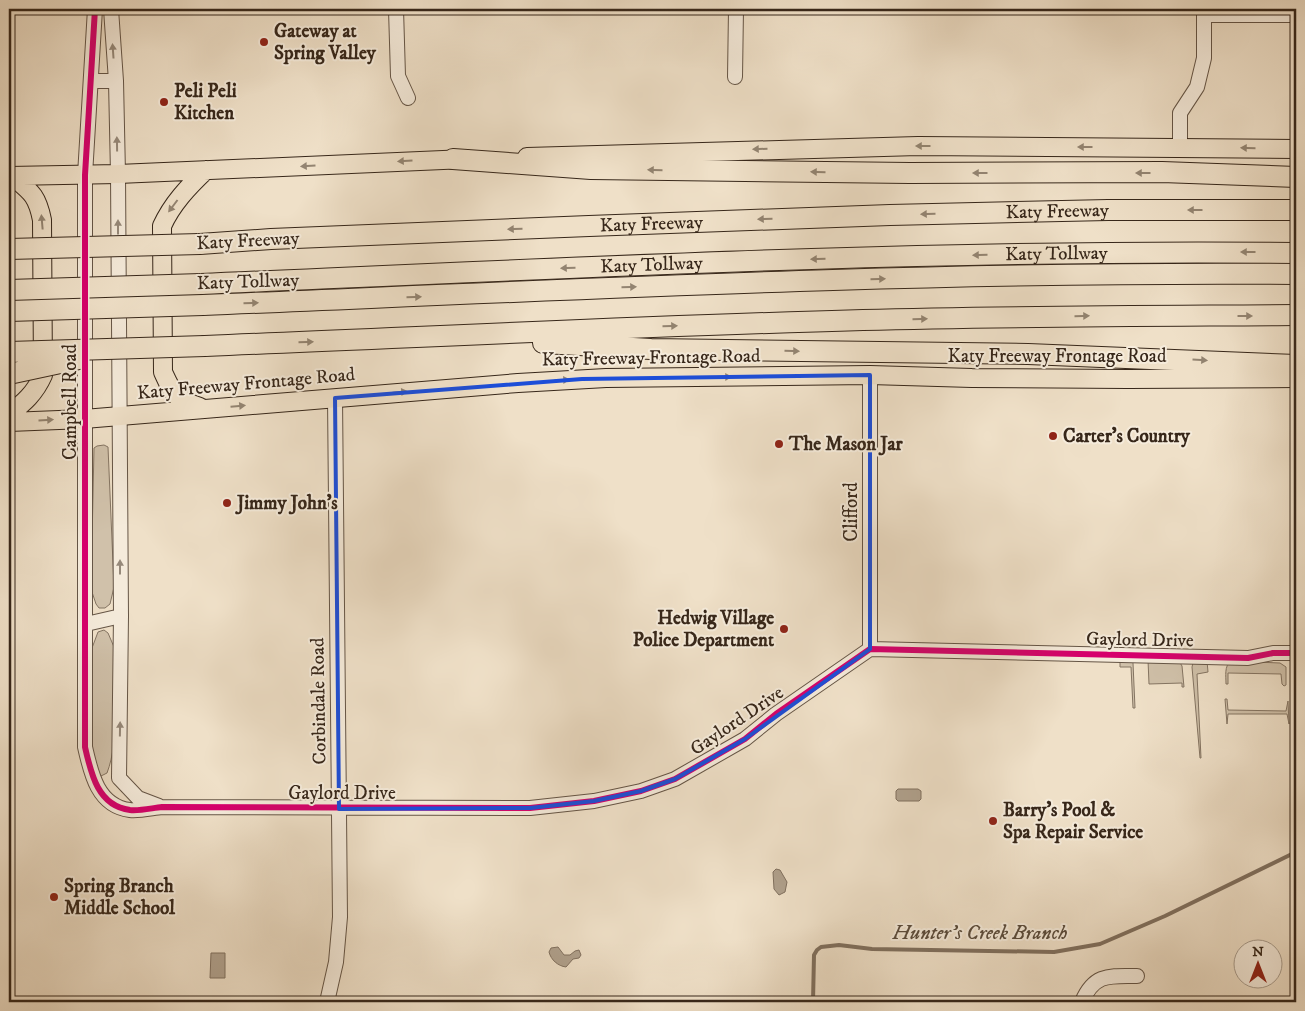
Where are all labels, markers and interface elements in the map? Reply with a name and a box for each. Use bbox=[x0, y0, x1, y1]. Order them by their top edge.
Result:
place label: Gateway at Spring Valley bbox=[274, 20, 377, 65]
marker: Gateway at Spring Valley bbox=[258, 36, 270, 48]
one-way arrow bbox=[109, 43, 117, 59]
place label: Peli Peli Kitchen bbox=[174, 80, 237, 125]
marker: Peli Peli Kitchen bbox=[158, 96, 170, 108]
one-way arrow bbox=[113, 136, 121, 152]
one-way arrow bbox=[914, 142, 930, 150]
one-way arrow bbox=[1077, 143, 1093, 151]
one-way arrow bbox=[1239, 144, 1255, 152]
one-way arrow bbox=[752, 145, 768, 153]
one-way arrow bbox=[397, 158, 413, 166]
one-way arrow bbox=[300, 162, 316, 170]
one-way arrow bbox=[647, 166, 663, 174]
one-way arrow bbox=[809, 168, 825, 176]
one-way arrow bbox=[972, 169, 988, 177]
one-way arrow bbox=[1134, 169, 1150, 177]
street label: Katy Freeway bbox=[1005, 198, 1110, 224]
one-way arrow bbox=[168, 199, 178, 213]
one-way arrow bbox=[1187, 206, 1203, 214]
street label: Katy Freeway bbox=[599, 210, 705, 237]
one-way arrow bbox=[919, 210, 935, 218]
one-way arrow bbox=[37, 214, 45, 230]
one-way arrow bbox=[757, 216, 773, 224]
one-way arrow bbox=[114, 219, 122, 235]
one-way arrow bbox=[507, 225, 523, 233]
street label: Katy Freeway bbox=[196, 227, 301, 255]
street label: Katy Tollway bbox=[1005, 241, 1109, 266]
one-way arrow bbox=[1239, 248, 1255, 256]
street label: Katy Tollway bbox=[600, 251, 704, 278]
one-way arrow bbox=[972, 251, 988, 259]
one-way arrow bbox=[809, 255, 825, 263]
one-way arrow bbox=[559, 265, 575, 273]
street label: Katy Tollway bbox=[196, 269, 301, 295]
one-way arrow bbox=[871, 275, 887, 283]
one-way arrow bbox=[621, 283, 637, 291]
one-way arrow bbox=[406, 292, 422, 300]
one-way arrow bbox=[244, 299, 260, 307]
one-way arrow bbox=[1075, 312, 1091, 320]
one-way arrow bbox=[1237, 312, 1253, 320]
one-way arrow bbox=[912, 314, 928, 322]
one-way arrow bbox=[662, 322, 678, 330]
one-way arrow bbox=[298, 338, 314, 346]
street label: Campbell Road bbox=[59, 343, 82, 460]
street label: Katy Freeway Frontage Road bbox=[541, 345, 761, 371]
street label: Katy Freeway Frontage Road bbox=[948, 345, 1167, 368]
one-way arrow bbox=[785, 348, 801, 356]
one-way arrow bbox=[1192, 357, 1208, 365]
street label: Katy Freeway Frontage Road bbox=[136, 363, 357, 405]
one-way arrow bbox=[717, 372, 733, 380]
one-way arrow bbox=[554, 375, 570, 383]
one-way arrow bbox=[392, 388, 408, 396]
one-way arrow bbox=[230, 401, 246, 409]
one-way arrow bbox=[39, 416, 55, 424]
place label: Carter's Country bbox=[1063, 425, 1191, 448]
marker: Carter's Country bbox=[1047, 430, 1059, 442]
place label: The Mason Jar bbox=[788, 433, 904, 456]
marker: The Mason Jar bbox=[773, 438, 785, 450]
street label: Clifford bbox=[840, 482, 863, 542]
place label: Jimmy John's bbox=[235, 492, 338, 515]
marker: Jimmy John's bbox=[221, 497, 233, 509]
one-way arrow bbox=[116, 559, 124, 575]
place label: Hedwig Village Police Department bbox=[633, 607, 775, 652]
marker: Hedwig Village Police Department bbox=[778, 623, 790, 635]
street label: Gaylord Drive bbox=[1086, 628, 1194, 652]
street label: Corbindale Road bbox=[306, 637, 332, 765]
street label: Gaylord Drive bbox=[686, 681, 788, 761]
one-way arrow bbox=[116, 721, 124, 737]
street label: Gaylord Drive bbox=[288, 782, 396, 805]
place label: Barry's Pool & Spa Repair Service bbox=[1003, 799, 1143, 844]
marker: Barry's Pool & Spa Repair Service bbox=[987, 815, 999, 827]
place label: Spring Branch Middle School bbox=[64, 875, 175, 920]
marker: Spring Branch Middle School bbox=[48, 891, 60, 903]
water label: Hunter's Creek Branch bbox=[892, 921, 1067, 946]
north arrow bbox=[1232, 938, 1282, 988]
text: N bbox=[1252, 943, 1264, 961]

